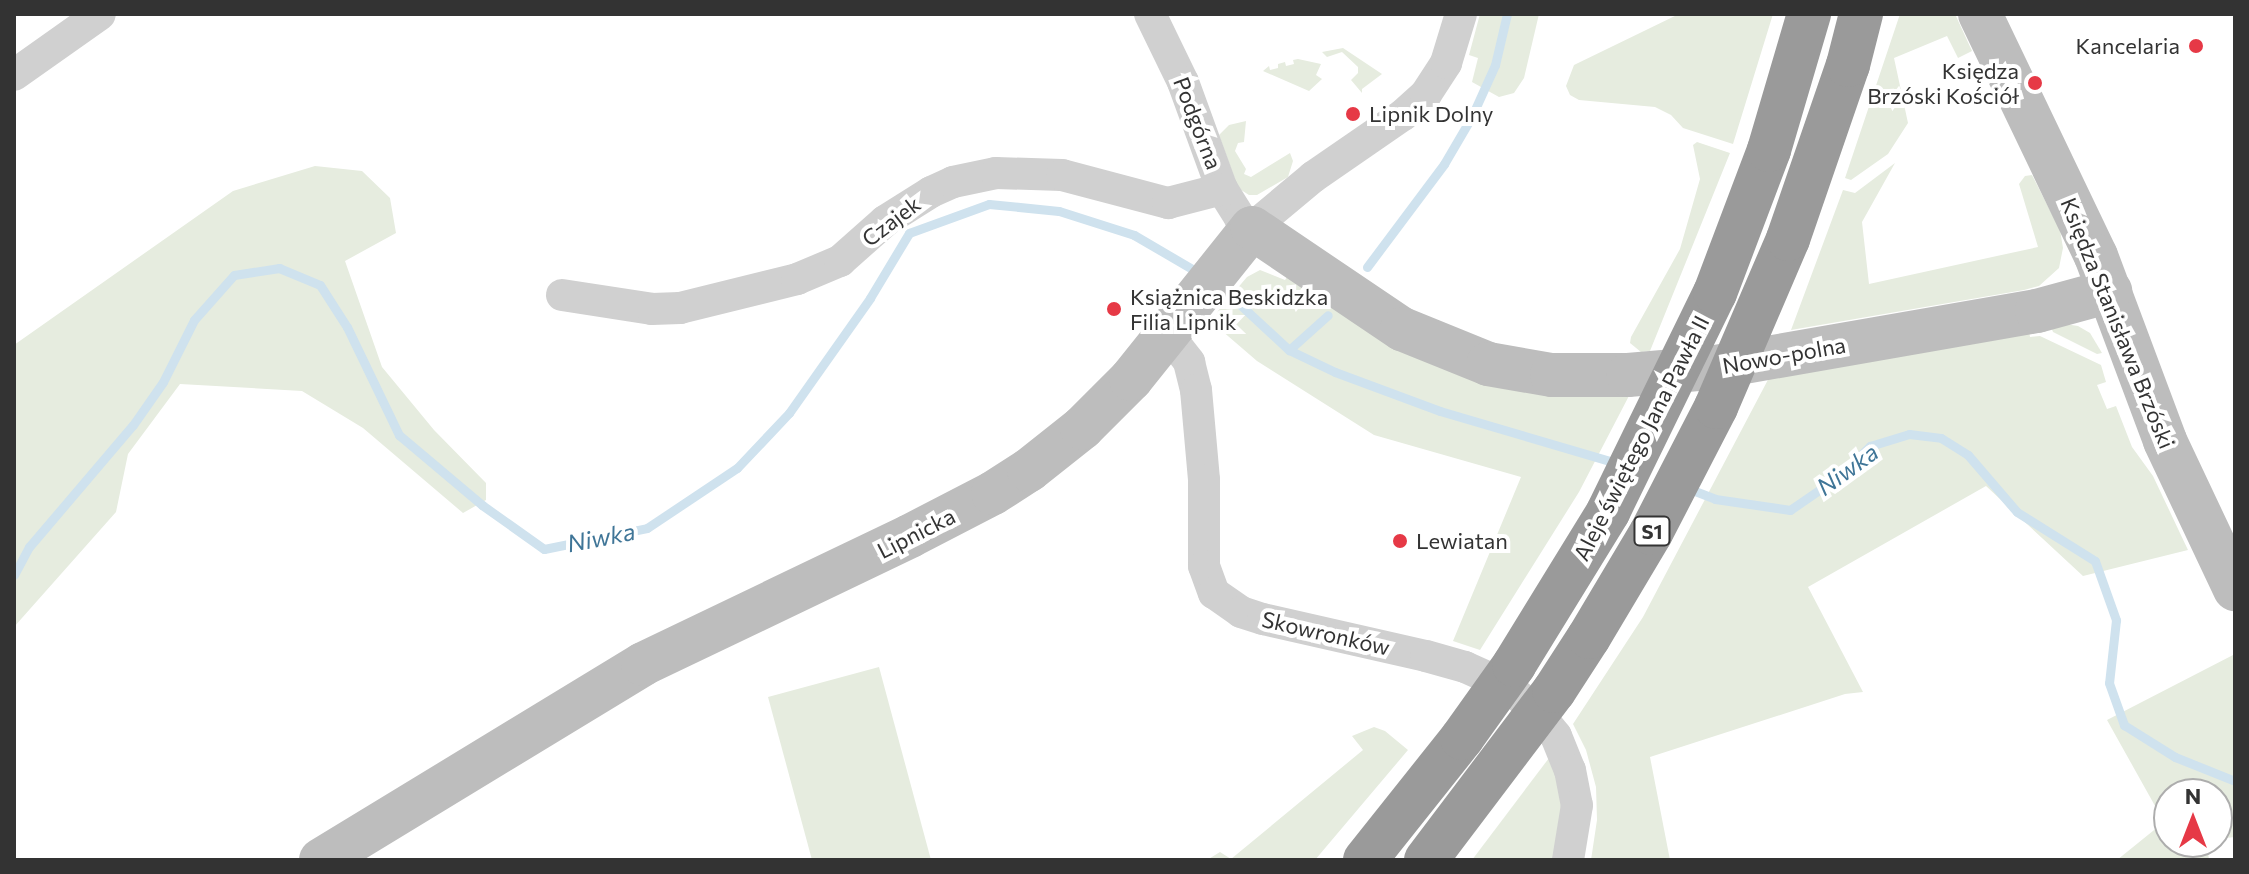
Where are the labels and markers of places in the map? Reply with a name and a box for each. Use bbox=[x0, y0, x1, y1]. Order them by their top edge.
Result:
place label: Kancelaria bbox=[2076, 33, 2180, 59]
marker: Kancelaria bbox=[2187, 37, 2205, 55]
place label: Księdza Brzóski Kościół bbox=[1867, 57, 2019, 108]
marker: Księdza Brzóski Kościół bbox=[2026, 74, 2044, 92]
place label: Lipnik Dolny bbox=[1369, 101, 1493, 127]
marker: Lipnik Dolny bbox=[1344, 105, 1362, 123]
place label: Książnica Beskidzka Filia Lipnik bbox=[1130, 283, 1328, 334]
marker: Książnica Beskidzka Filia Lipnik bbox=[1105, 300, 1123, 318]
place label: Lewiatan bbox=[1416, 528, 1508, 554]
marker: Lewiatan bbox=[1391, 532, 1409, 550]

